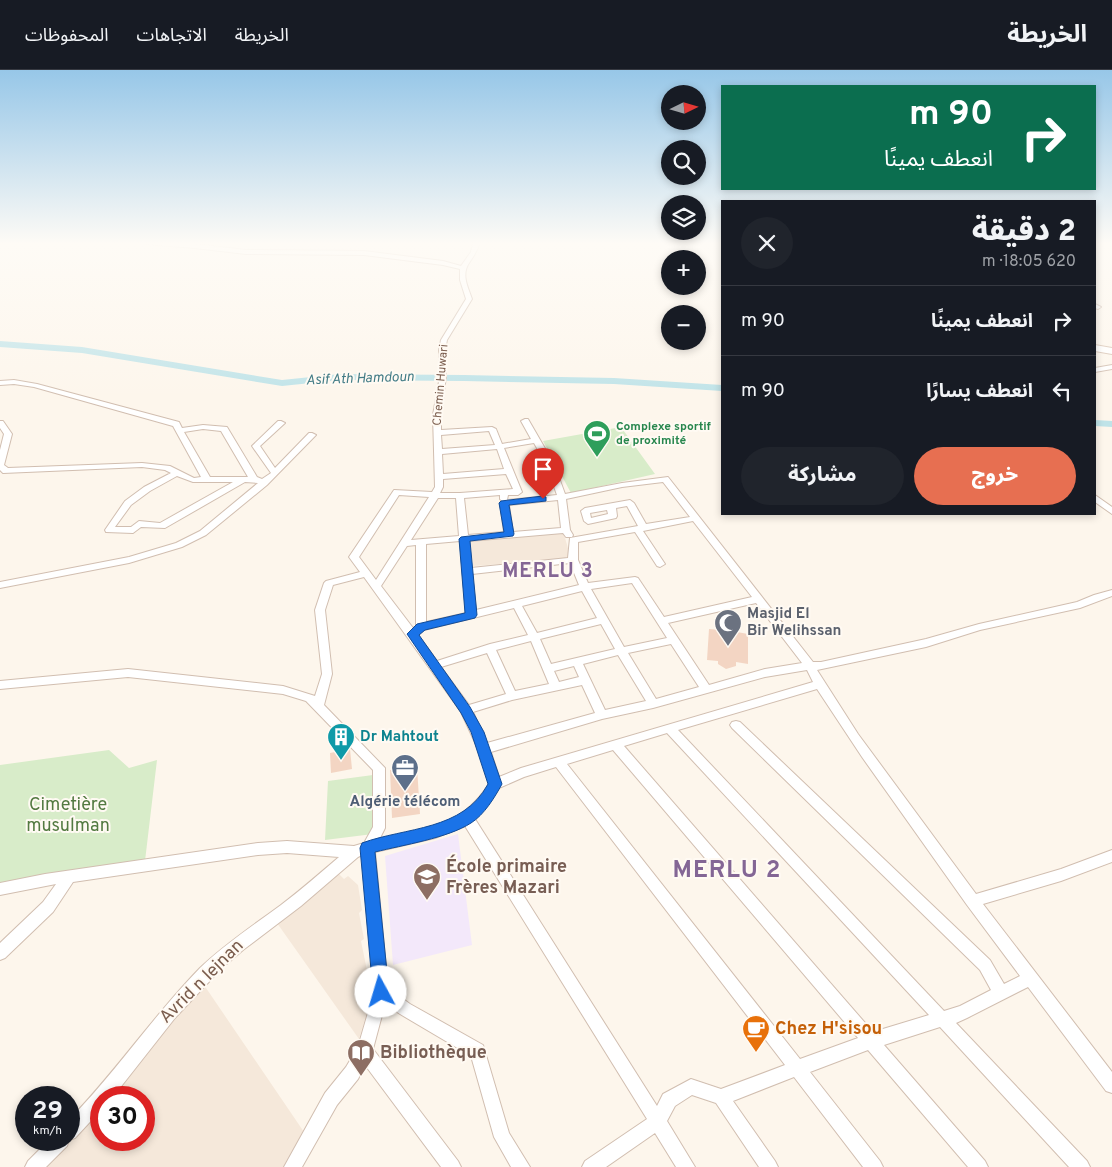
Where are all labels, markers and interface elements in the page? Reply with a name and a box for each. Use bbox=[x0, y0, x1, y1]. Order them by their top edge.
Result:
text: الخريطة bbox=[1007, 21, 1087, 51]
text: المحفوظات bbox=[25, 25, 109, 48]
text: الاتجاهات bbox=[137, 25, 207, 48]
text: الخريطة bbox=[235, 25, 289, 48]
north arrow bbox=[661, 85, 706, 130]
map controls bbox=[661, 85, 706, 350]
text: 90 m bbox=[909, 93, 993, 137]
icon: right bbox=[1011, 105, 1076, 170]
button: search bbox=[661, 140, 706, 185]
text: انعطف يمينًا bbox=[884, 147, 993, 174]
button: layers bbox=[661, 195, 706, 240]
text: 2 دقيقة bbox=[972, 214, 1076, 251]
button: close bbox=[741, 217, 793, 269]
button: + bbox=[661, 250, 706, 295]
text: 620 m · 18:05 bbox=[982, 252, 1076, 272]
button: − bbox=[661, 305, 706, 350]
icon: right bbox=[1048, 307, 1076, 335]
text: 90 m bbox=[741, 309, 785, 333]
text: انعطف يمينًا bbox=[931, 310, 1033, 334]
street label: Chemin Huwari bbox=[429, 344, 453, 426]
water label: Asif Ath Hamdoun bbox=[306, 369, 415, 389]
icon: left bbox=[1048, 377, 1076, 405]
text: 90 m bbox=[741, 379, 785, 403]
text: انعطف يسارًا bbox=[926, 380, 1033, 404]
sports icon: Complexe sportif de proximité bbox=[582, 419, 612, 458]
place label: Complexe sportif de proximité bbox=[616, 419, 712, 449]
button: مشاركة bbox=[741, 447, 904, 505]
button: خروج bbox=[914, 447, 1076, 505]
pin bbox=[522, 448, 564, 499]
icon: arrive bbox=[529, 455, 557, 483]
district label: MERLU 3 bbox=[502, 559, 594, 585]
place label: Masjid El Bir Welihssan bbox=[747, 605, 841, 641]
mosque icon: Masjid El Bir Welihssan bbox=[713, 608, 743, 647]
building icon: Dr Mahtout bbox=[326, 722, 356, 761]
place label: Dr Mahtout bbox=[360, 728, 439, 747]
office icon: Algérie télécom bbox=[390, 753, 420, 792]
place label: Algérie télécom bbox=[350, 793, 461, 812]
park label: Cimetière musulman bbox=[26, 794, 110, 838]
place label: École primaire Frères Mazari bbox=[446, 854, 567, 900]
district label: MERLU 2 bbox=[673, 856, 781, 886]
school or university icon: École primaire Frères Mazari bbox=[412, 862, 442, 901]
street label: Avrid n lejnan bbox=[155, 935, 249, 1029]
position arrow bbox=[354, 965, 406, 1017]
cafe icon: Chez H'sisou bbox=[741, 1014, 771, 1053]
place label: Chez H'sisou bbox=[775, 1018, 882, 1041]
library icon: Bibliothèque bbox=[346, 1038, 376, 1077]
place label: Bibliothèque bbox=[380, 1042, 487, 1065]
speed limit sign: 30 bbox=[90, 1086, 155, 1151]
text: 29 bbox=[32, 1096, 63, 1128]
text: km/h bbox=[33, 1123, 62, 1139]

